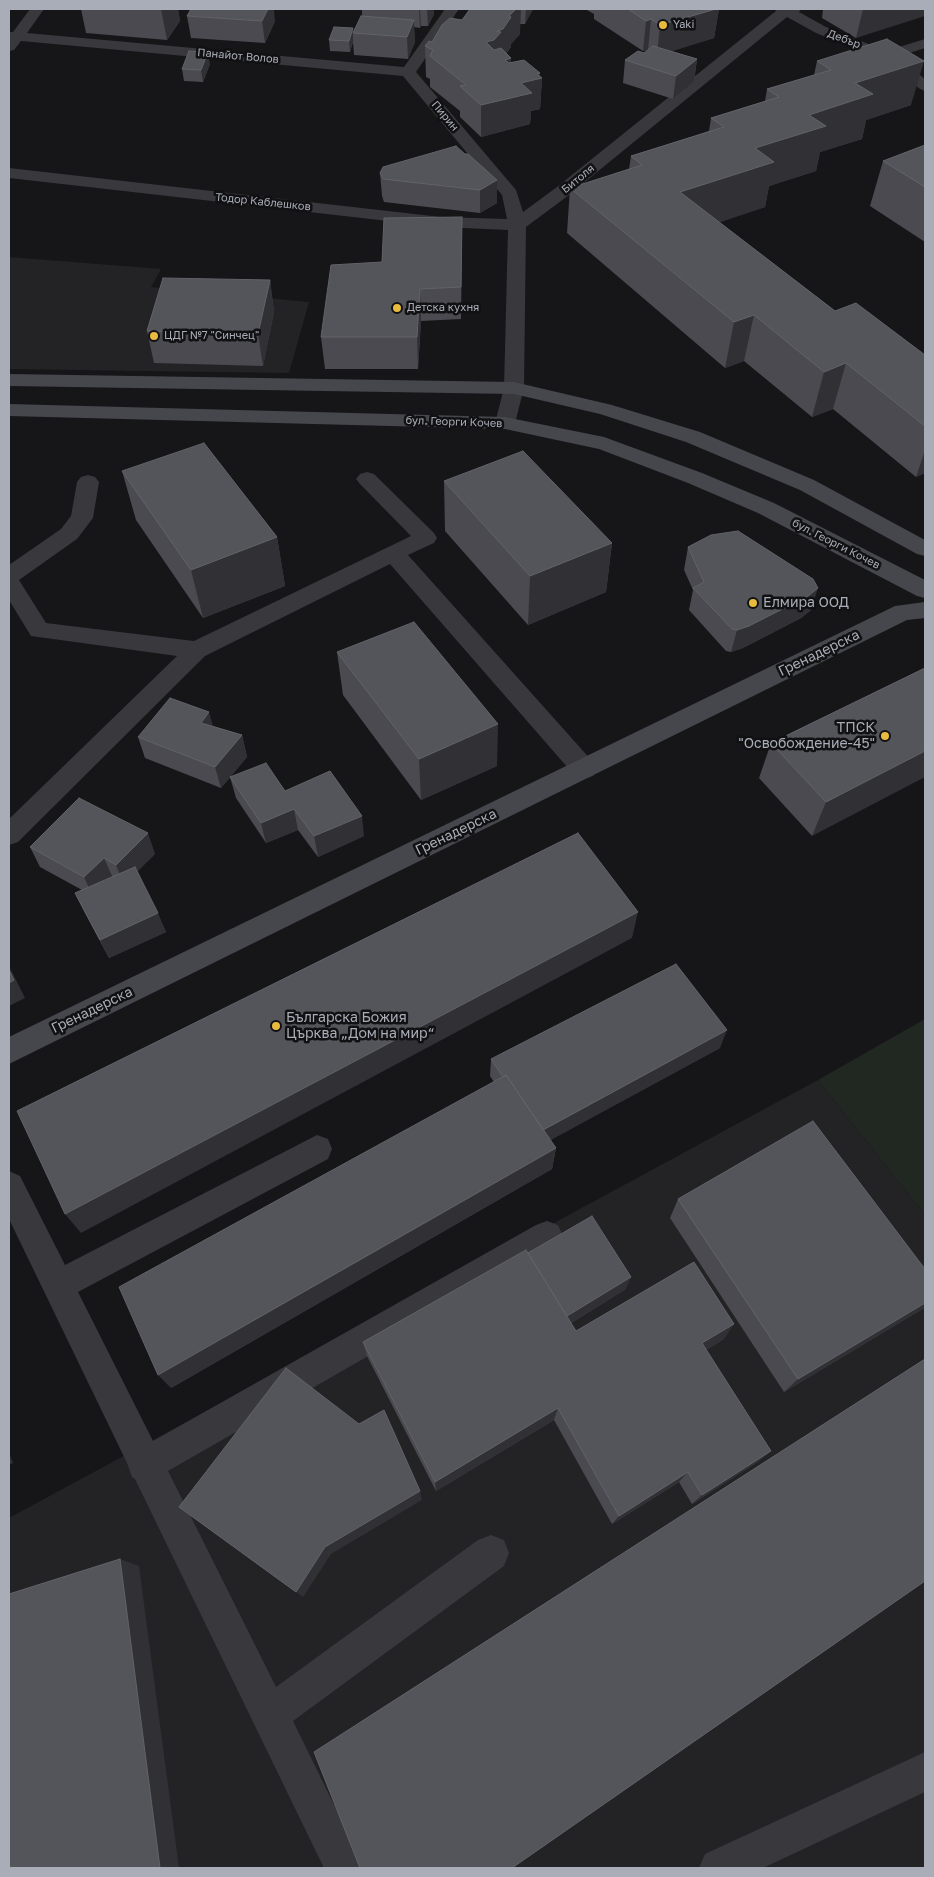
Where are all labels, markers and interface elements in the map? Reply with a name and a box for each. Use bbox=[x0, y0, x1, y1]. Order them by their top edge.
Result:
place label: Yaki bbox=[673, 18, 695, 32]
marker: Yaki bbox=[657, 19, 669, 31]
street label: Дебър bbox=[826, 27, 862, 51]
street label: Панайот Волов bbox=[197, 46, 279, 66]
street label: Пирин bbox=[429, 98, 461, 134]
street label: Битоля bbox=[559, 162, 597, 196]
street label: Тодор Каблешков bbox=[215, 190, 311, 214]
place label: Детска кухня bbox=[407, 301, 479, 315]
marker: Детска кухня bbox=[391, 302, 403, 314]
place label: ЦДГ №7 "Синчец" bbox=[164, 329, 259, 343]
marker: ЦДГ №7 "Синчец" bbox=[148, 330, 160, 342]
street label: бул. Георги Кочев bbox=[405, 414, 503, 430]
street label: бул. Георги Кочев bbox=[790, 516, 882, 572]
place label: Елмира ООД bbox=[763, 595, 849, 611]
marker: Елмира ООД bbox=[747, 597, 759, 609]
street label: Гренадерска bbox=[776, 626, 862, 680]
place label: ТПСК "Освобождение-45" bbox=[738, 720, 875, 752]
marker: ТПСК "Освобождение-45" bbox=[879, 730, 891, 742]
street label: Гренадерска bbox=[413, 805, 499, 859]
street label: Гренадерска bbox=[49, 983, 135, 1037]
place label: Българска Божия Църква „Дом на мир“ bbox=[286, 1010, 434, 1042]
marker: Българска Божия Църква „Дом на мир“ bbox=[270, 1020, 282, 1032]

